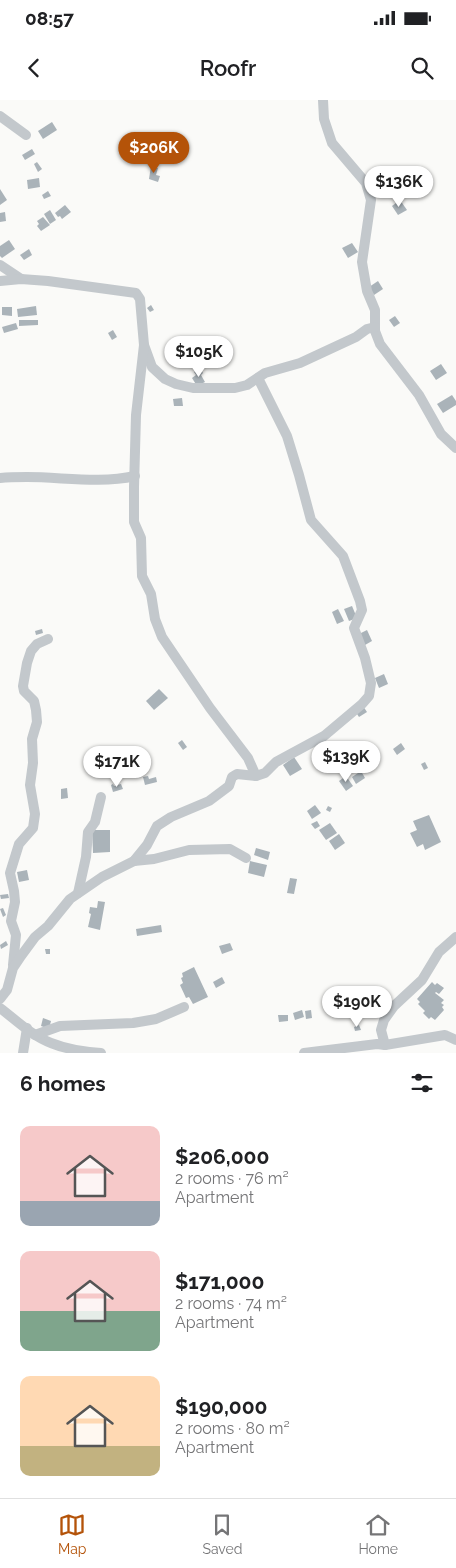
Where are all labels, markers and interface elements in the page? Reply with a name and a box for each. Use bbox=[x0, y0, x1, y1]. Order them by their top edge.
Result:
text: 08:57 bbox=[25, 7, 74, 29]
icon: back bbox=[20, 54, 48, 82]
icon: search bbox=[408, 54, 436, 82]
text: Roofr bbox=[200, 55, 256, 81]
pin: $206K bbox=[119, 132, 189, 174]
text: $206K bbox=[129, 138, 179, 157]
pin: $136K bbox=[364, 166, 434, 208]
text: $136K bbox=[375, 172, 423, 191]
pin: $105K bbox=[164, 336, 234, 378]
text: $105K bbox=[175, 342, 223, 361]
pin: $139K bbox=[311, 740, 381, 783]
pin: $171K bbox=[82, 746, 152, 788]
text: $139K bbox=[322, 747, 370, 766]
text: $171K bbox=[94, 752, 140, 771]
pin: $190K bbox=[322, 986, 392, 1028]
text: $190K bbox=[333, 992, 381, 1011]
icon: filters bbox=[408, 1069, 436, 1097]
text: 6 homes bbox=[20, 1071, 106, 1096]
text: $206,000 bbox=[175, 1144, 269, 1169]
icon: home bbox=[60, 1146, 120, 1206]
text: 2 rooms · 76 m² bbox=[175, 1169, 289, 1188]
text: Apartment bbox=[175, 1188, 254, 1207]
text: $171,000 bbox=[175, 1269, 264, 1294]
icon: home bbox=[60, 1271, 120, 1331]
text: 2 rooms · 74 m² bbox=[175, 1294, 287, 1313]
text: Apartment bbox=[175, 1313, 254, 1332]
text: $190,000 bbox=[175, 1394, 268, 1419]
icon: home bbox=[60, 1396, 120, 1456]
text: 2 rooms · 80 m² bbox=[175, 1419, 290, 1438]
text: Apartment bbox=[175, 1438, 254, 1457]
tab: Map bbox=[58, 1511, 86, 1557]
tab: Saved bbox=[202, 1511, 242, 1557]
tab: Home bbox=[358, 1511, 398, 1557]

